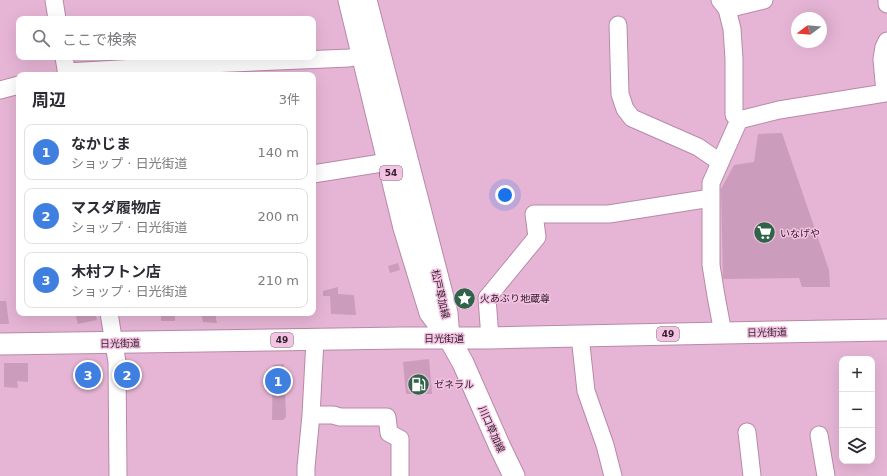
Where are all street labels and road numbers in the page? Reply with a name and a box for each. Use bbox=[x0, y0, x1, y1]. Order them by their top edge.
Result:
road number: 54 bbox=[380, 166, 402, 180]
street label: 松戸草加線 bbox=[430, 269, 451, 320]
road number: 49 bbox=[657, 327, 679, 341]
street label: 日光街道 bbox=[747, 327, 787, 338]
road number: 49 bbox=[271, 333, 293, 347]
street label: 日光街道 bbox=[424, 333, 464, 344]
street label: 日光街道 bbox=[100, 338, 140, 349]
street label: 川口草加線 bbox=[476, 404, 507, 454]

